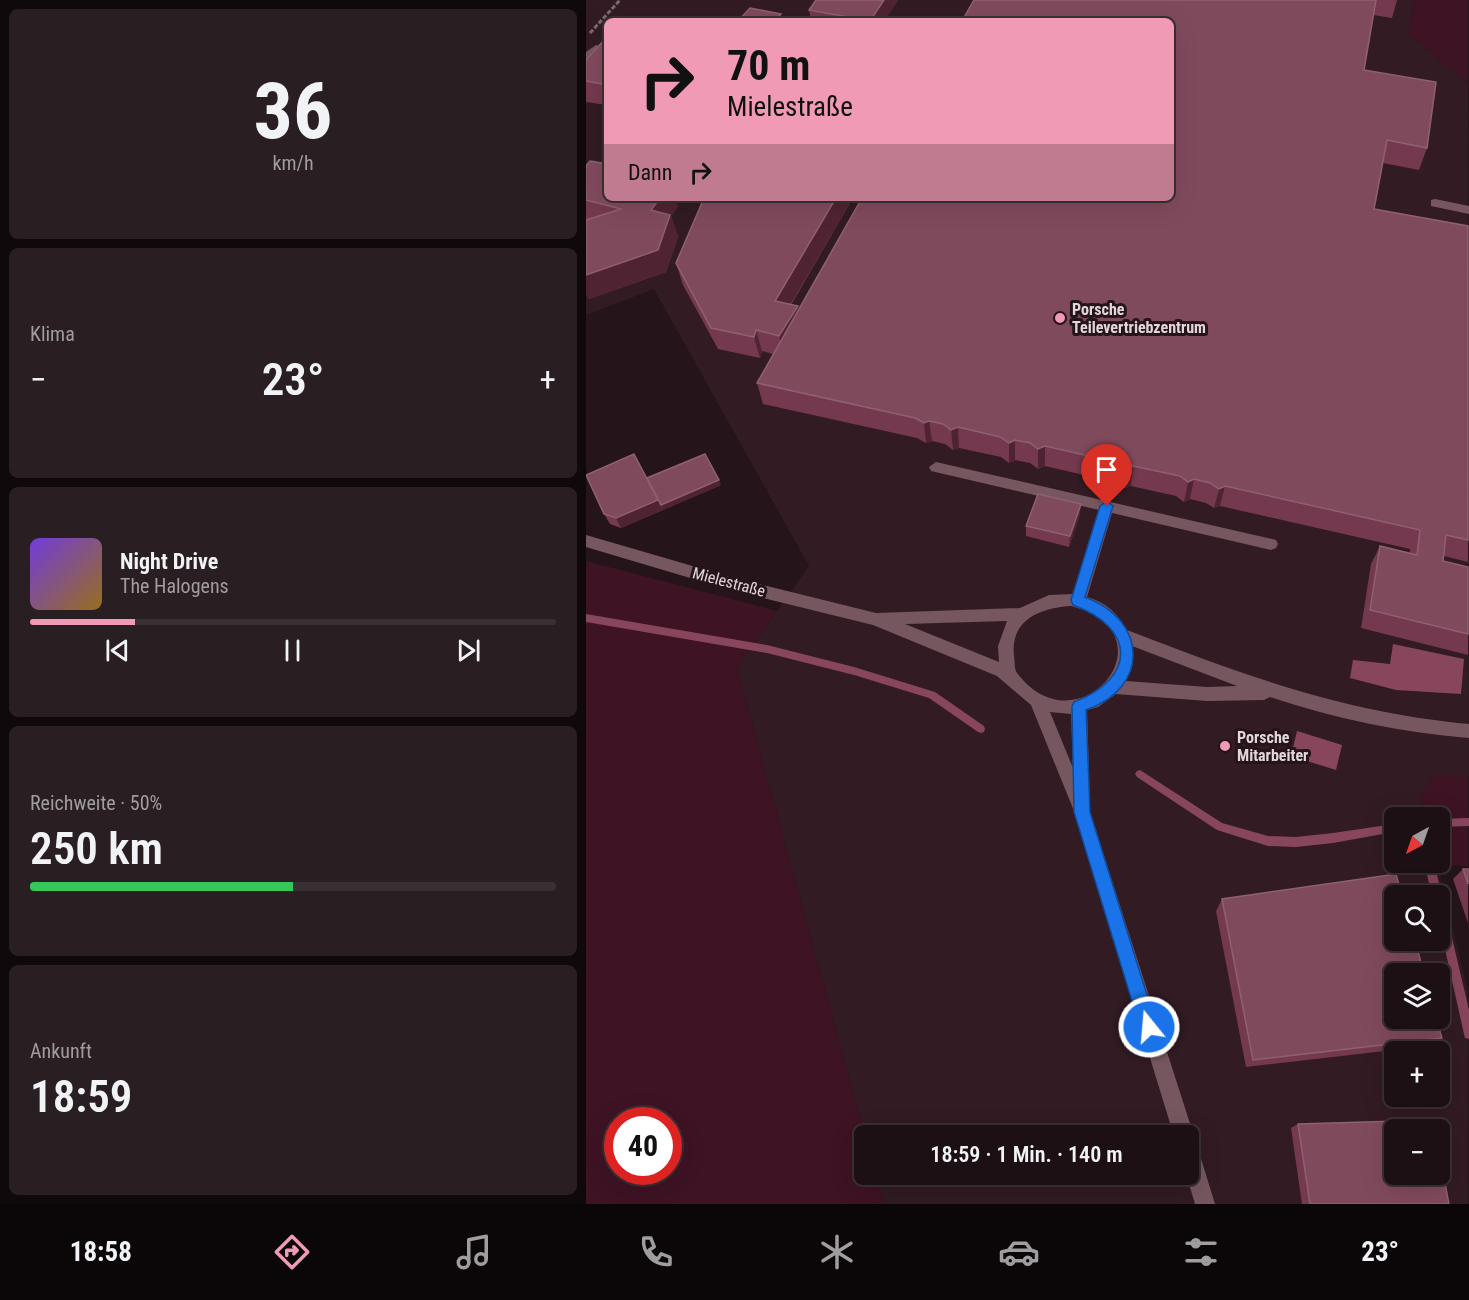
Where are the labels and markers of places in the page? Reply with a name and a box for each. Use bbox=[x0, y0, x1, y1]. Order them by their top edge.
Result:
place label: Porsche Teilevertriebzentrum bbox=[1072, 300, 1206, 337]
marker: Porsche Teilevertriebzentrum bbox=[1053, 311, 1067, 325]
pin bbox=[1081, 444, 1132, 506]
place label: Porsche Mitarbeiter bbox=[1237, 728, 1308, 765]
marker: Porsche Mitarbeiter bbox=[1218, 739, 1232, 753]

